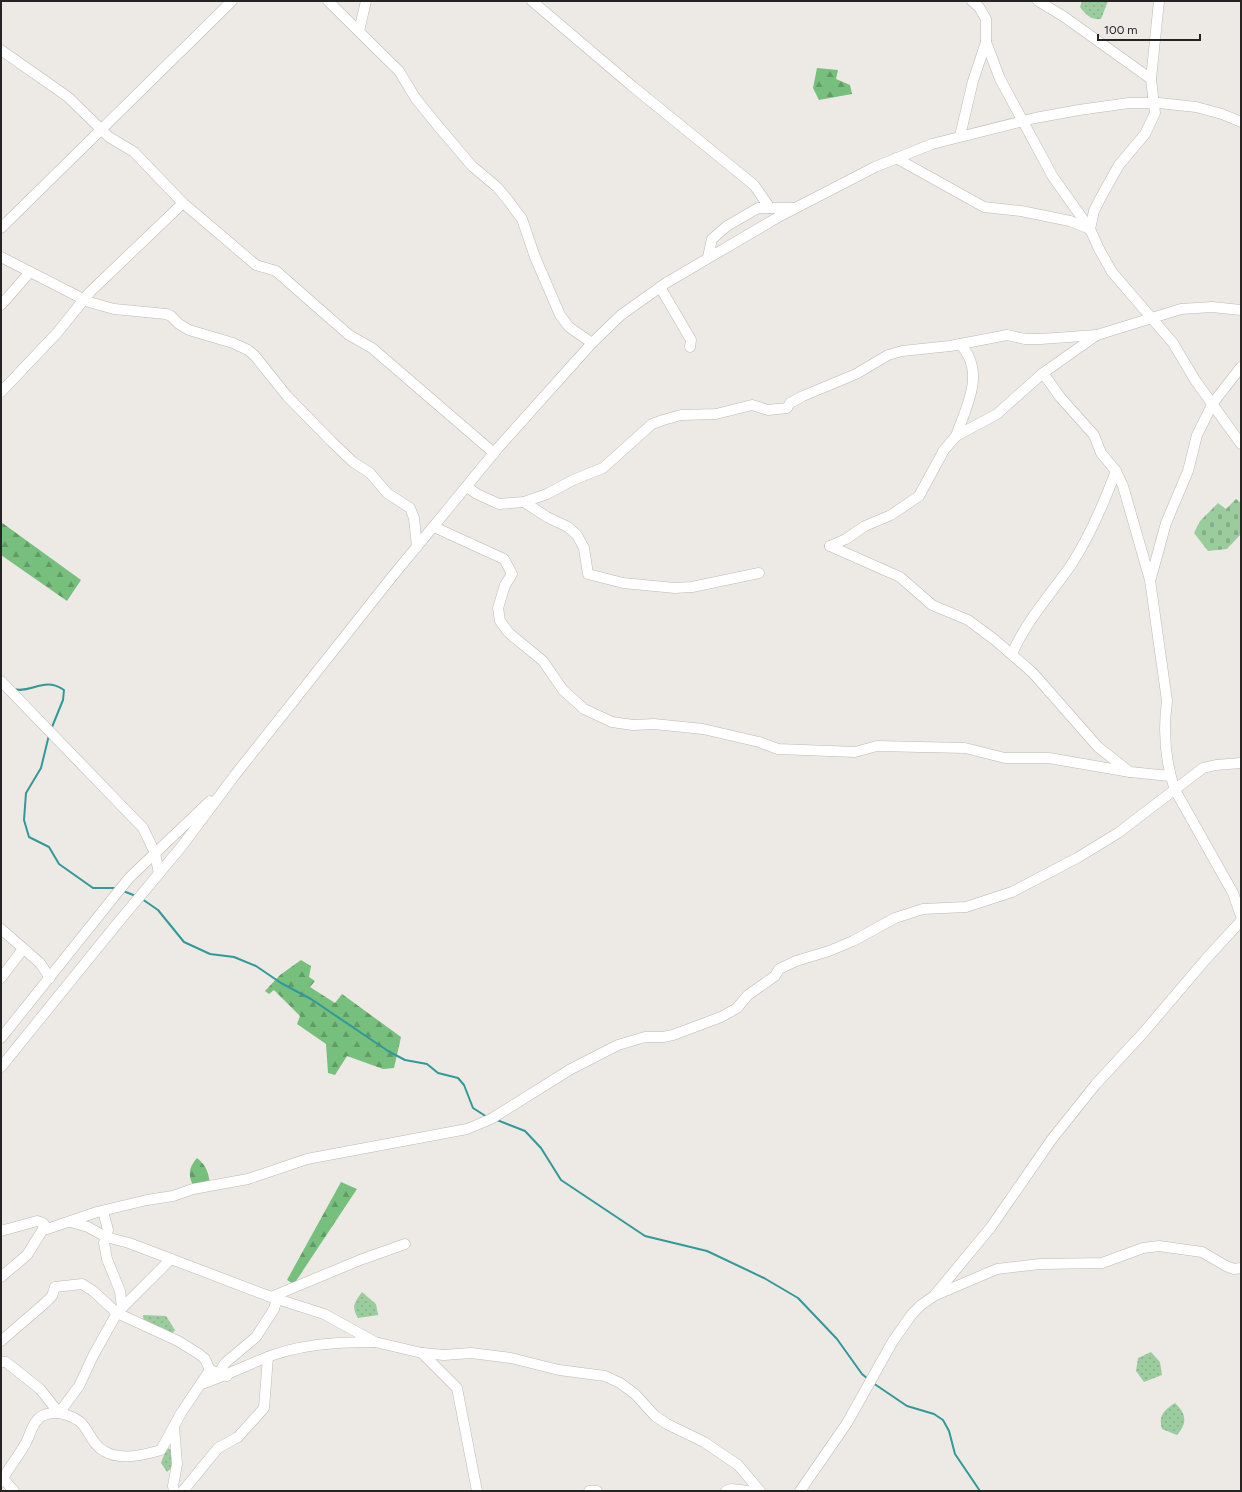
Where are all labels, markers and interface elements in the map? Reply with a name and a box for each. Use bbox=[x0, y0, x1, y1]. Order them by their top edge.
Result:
scale bar bbox=[1098, 16, 1200, 42]
text: 100 m bbox=[1104, 23, 1138, 37]

